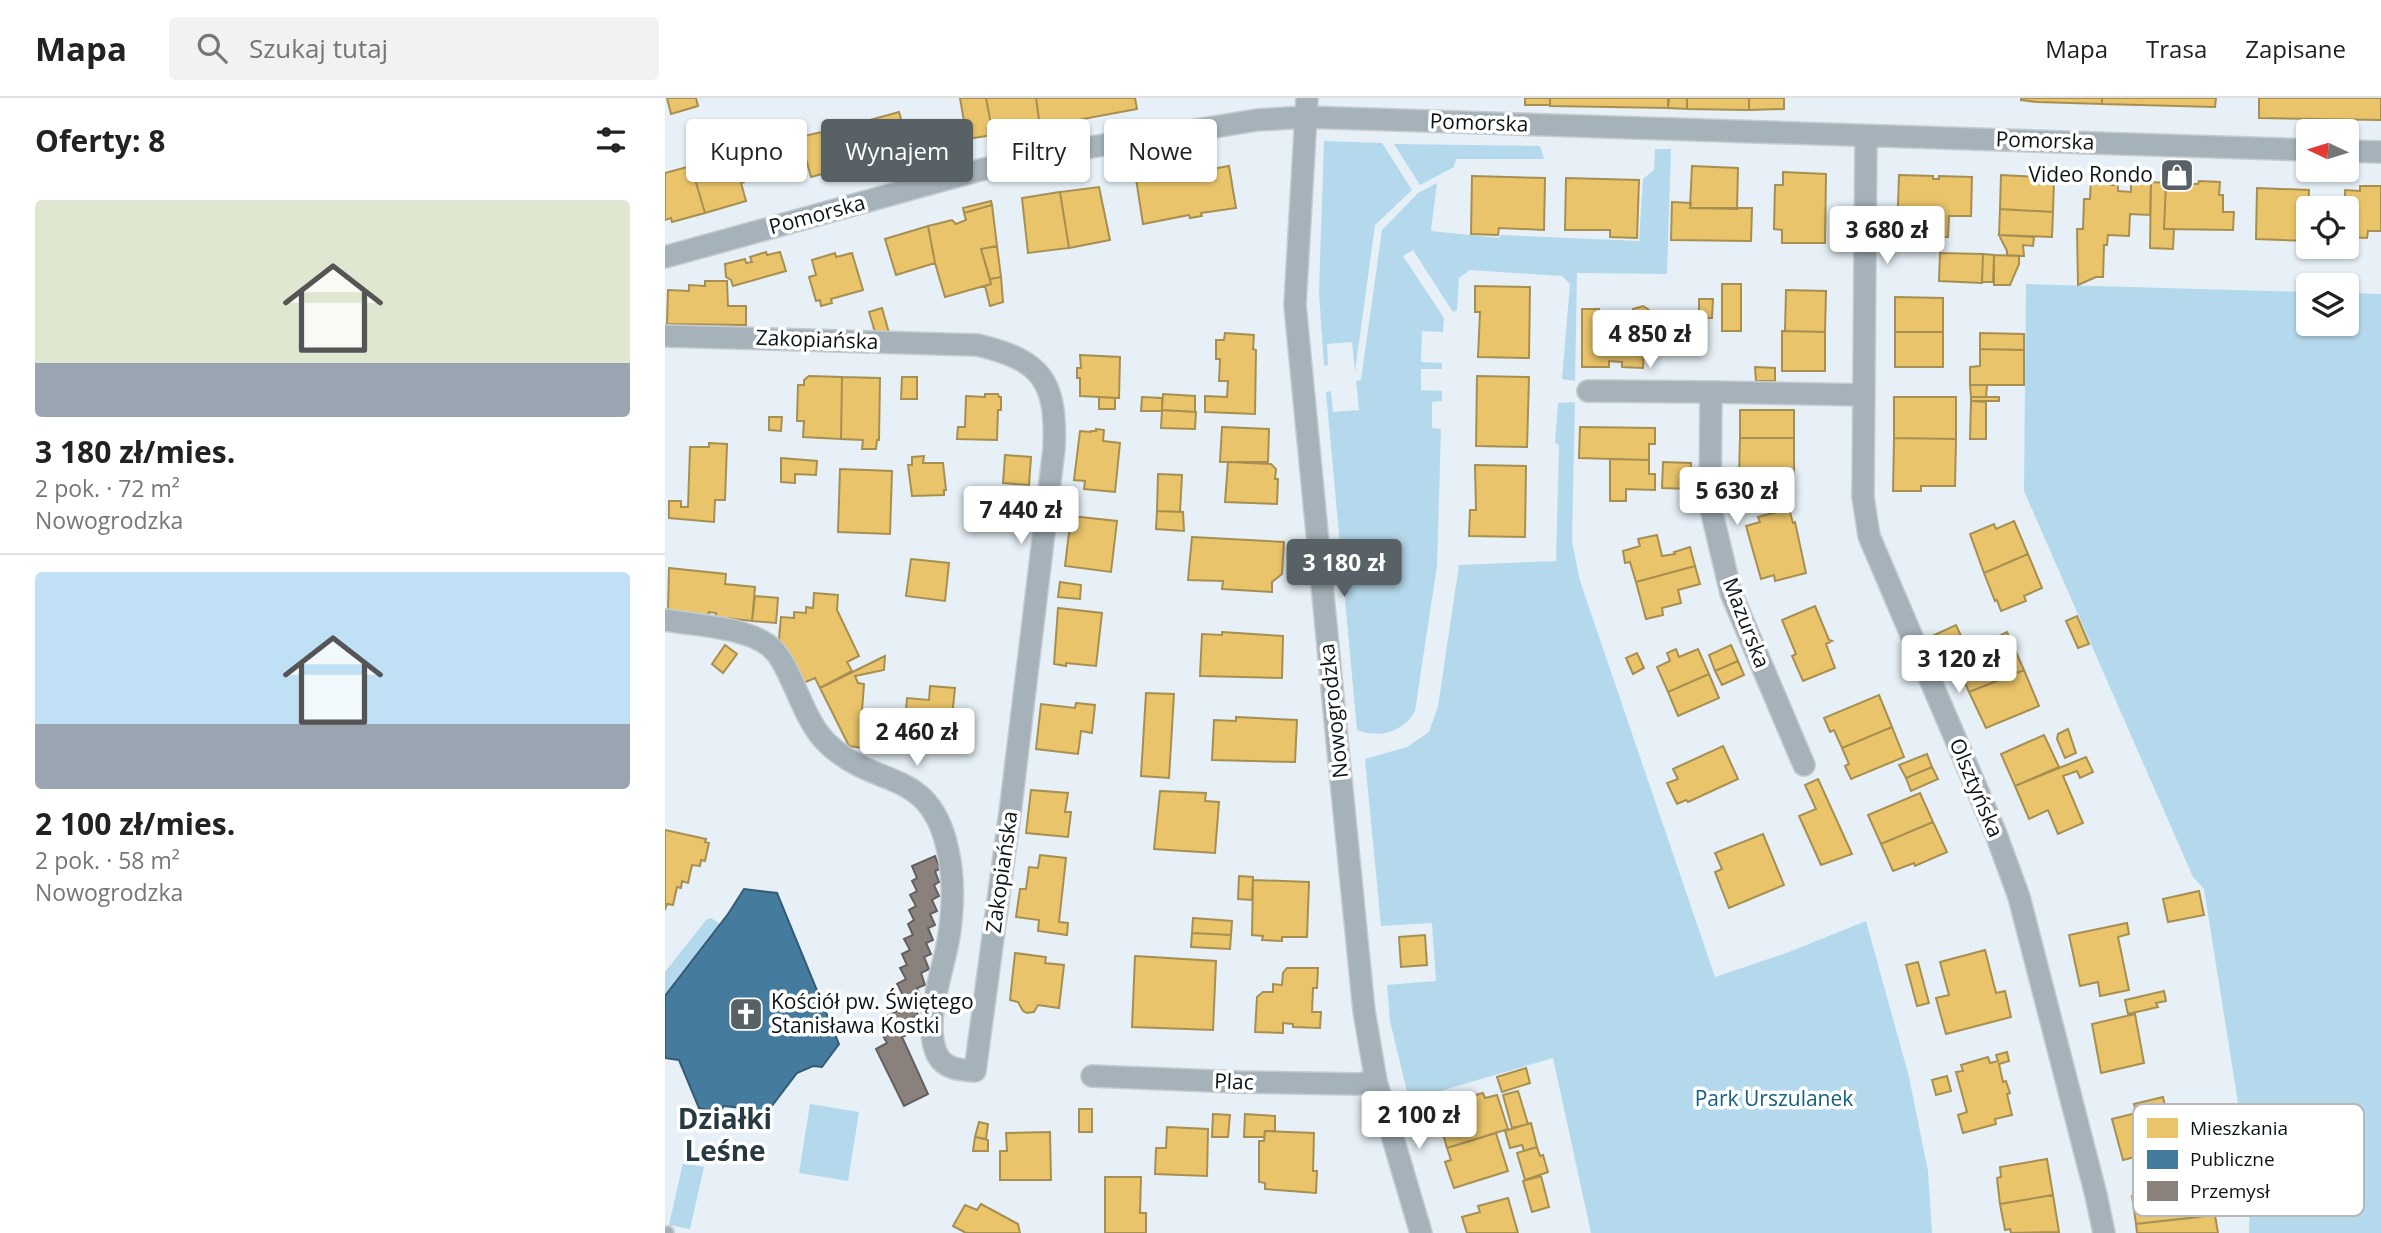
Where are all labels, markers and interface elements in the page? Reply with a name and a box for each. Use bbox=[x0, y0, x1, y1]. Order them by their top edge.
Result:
search box bbox=[169, 17, 659, 80]
text: Mapa bbox=[35, 26, 127, 71]
icon: search bbox=[193, 29, 231, 67]
text: Szukaj tutaj bbox=[249, 30, 388, 66]
text: Mapa bbox=[2045, 32, 2108, 65]
text: Trasa bbox=[2146, 32, 2207, 65]
text: Zapisane bbox=[2245, 32, 2346, 65]
street label: Pomorska bbox=[1429, 106, 1529, 138]
chip: Kupno bbox=[686, 119, 807, 182]
chip: Wynajem bbox=[821, 119, 973, 182]
chip: Filtry bbox=[987, 119, 1090, 182]
chip: Nowe bbox=[1104, 119, 1217, 182]
north arrow bbox=[2296, 119, 2359, 182]
map controls bbox=[2296, 119, 2359, 336]
text: Oferty: 8 bbox=[35, 120, 165, 161]
icon: filters bbox=[592, 121, 630, 159]
street label: Pomorska bbox=[1995, 124, 2095, 156]
shop icon: Video Rondo bbox=[2158, 156, 2196, 194]
place label: Video Rondo bbox=[2028, 160, 2153, 188]
street label: Pomorska bbox=[765, 188, 868, 240]
button: locate bbox=[2296, 196, 2359, 259]
pin: 3 680 zł bbox=[1815, 206, 1959, 266]
text: 3 680 zł bbox=[1846, 213, 1928, 245]
icon: home bbox=[270, 245, 396, 371]
button: layers bbox=[2296, 273, 2359, 336]
pin: 4 850 zł bbox=[1578, 310, 1722, 370]
text: 4 850 zł bbox=[1609, 317, 1691, 349]
street label: Zakopiańska bbox=[755, 323, 879, 355]
text: 3 180 zł/mies. bbox=[35, 431, 235, 472]
pin: 5 630 zł bbox=[1665, 468, 1809, 527]
text: 2 pok. · 72 m² bbox=[35, 472, 180, 504]
text: 5 630 zł bbox=[1696, 474, 1778, 506]
pin: 7 440 zł bbox=[949, 486, 1093, 546]
text: 7 440 zł bbox=[980, 493, 1062, 525]
text: Nowogrodzka bbox=[35, 504, 183, 536]
pin: 3 180 zł bbox=[1272, 540, 1416, 599]
text: 3 180 zł bbox=[1303, 546, 1385, 578]
street label: Mazurska bbox=[1717, 573, 1777, 672]
icon: home bbox=[270, 617, 396, 743]
pin: 3 120 zł bbox=[1887, 636, 2031, 695]
street label: Nowogrodzka bbox=[1312, 642, 1354, 780]
text: 3 120 zł bbox=[1918, 642, 2000, 674]
pin: 2 460 zł bbox=[845, 708, 989, 768]
text: 2 460 zł bbox=[876, 715, 958, 747]
street label: Olsztyńska bbox=[1944, 734, 2010, 841]
text: 2 100 zł/mies. bbox=[35, 803, 235, 844]
street label: Zakopiańska bbox=[979, 809, 1023, 935]
text: 2 pok. · 58 m² bbox=[35, 844, 180, 876]
text: Nowogrodzka bbox=[35, 876, 183, 908]
place label: Kościół pw. Świętego Stanisława Kostki bbox=[771, 987, 974, 1039]
church icon: Kościół pw. Świętego Stanisława Kostki bbox=[727, 995, 765, 1033]
street label: Plac bbox=[1214, 1066, 1254, 1096]
park label: Park Urszulanek bbox=[1695, 1084, 1853, 1112]
pin: 2 100 zł bbox=[1347, 1091, 1491, 1151]
text: 2 100 zł bbox=[1378, 1098, 1460, 1130]
district label: Działki Leśne bbox=[678, 1099, 772, 1169]
legend bbox=[2133, 1104, 2364, 1216]
text: Mieszkania bbox=[2190, 1115, 2288, 1141]
text: Publiczne bbox=[2190, 1146, 2275, 1172]
text: Przemysł bbox=[2190, 1178, 2270, 1204]

